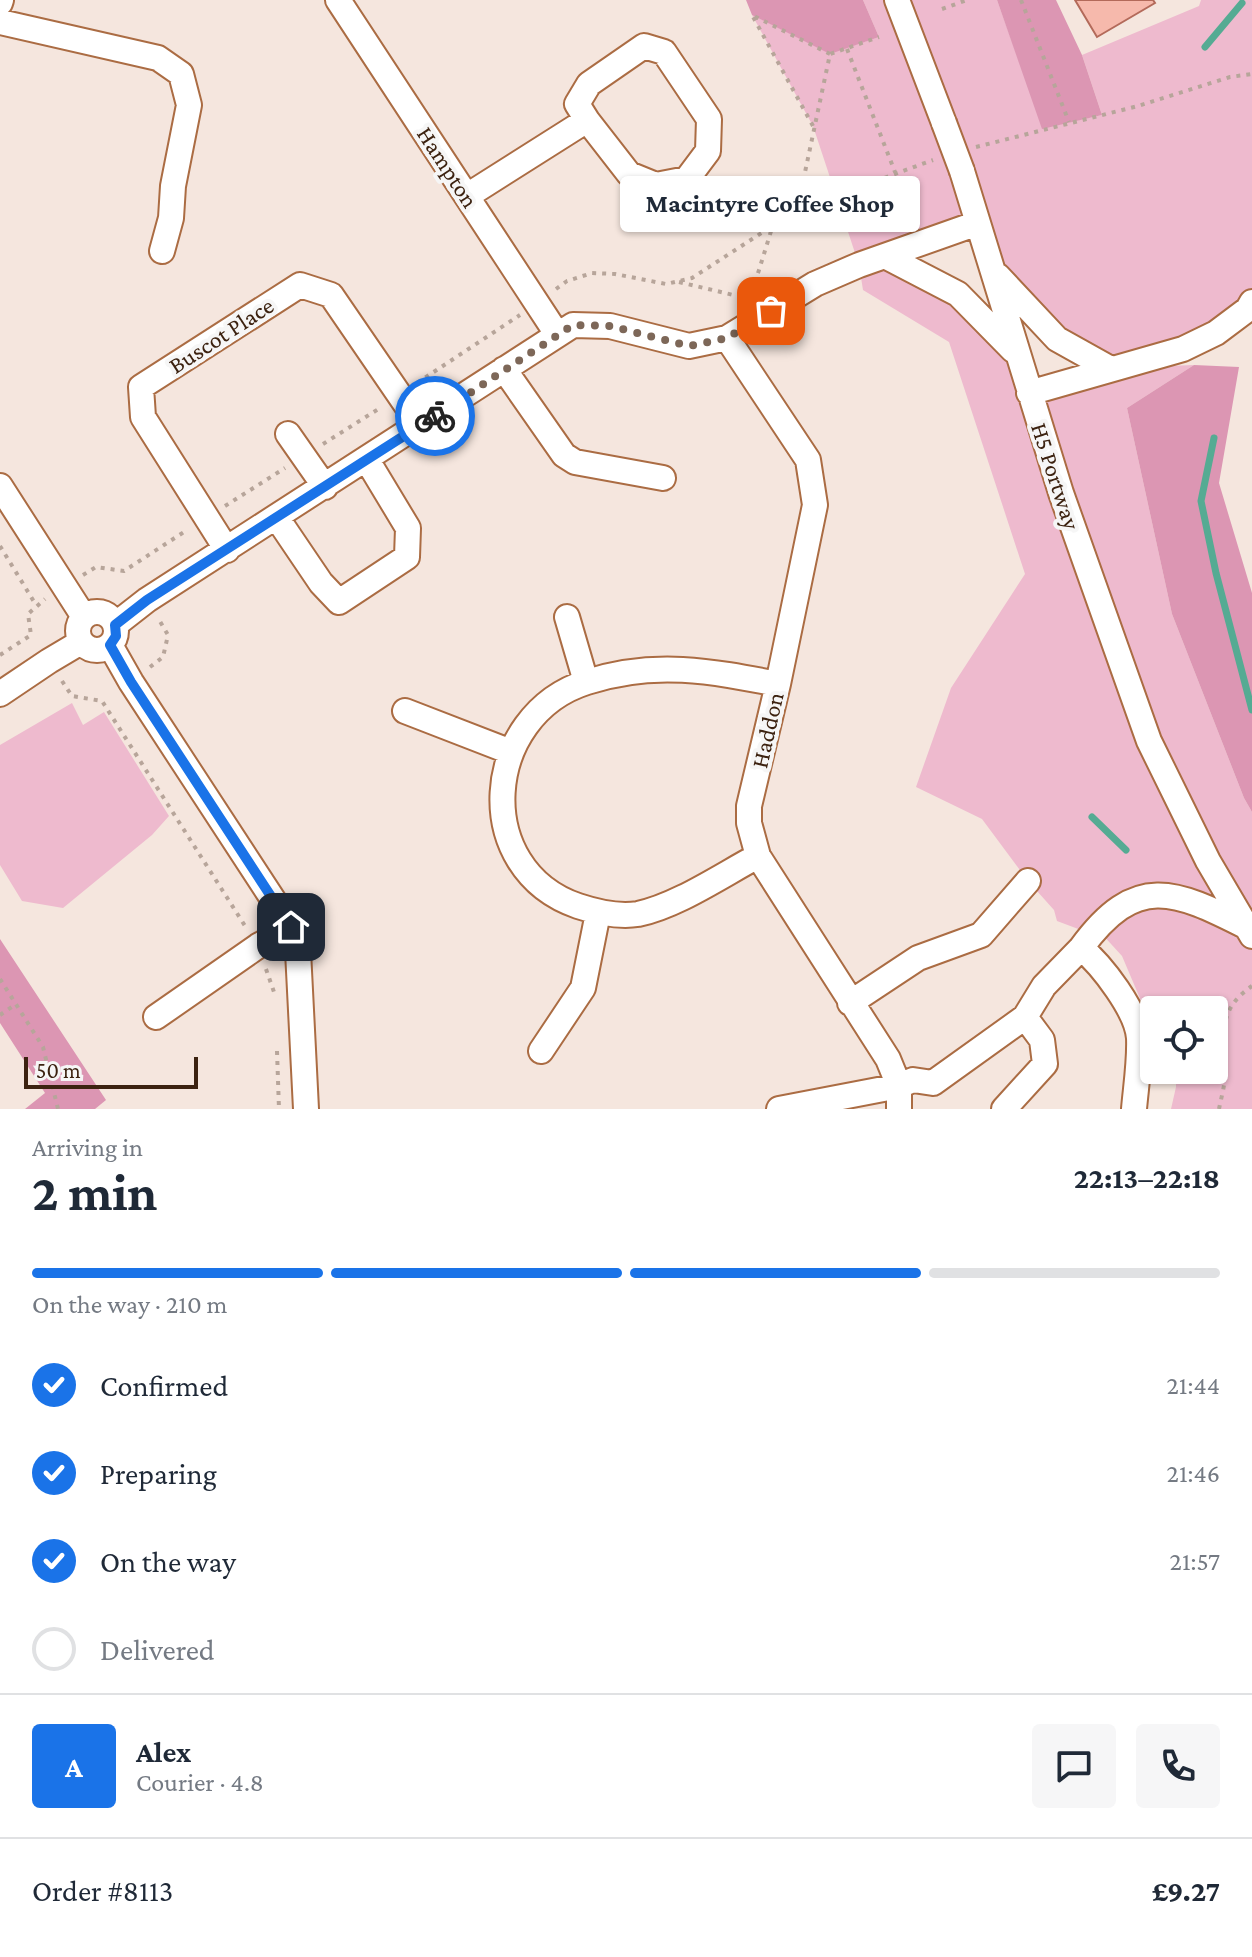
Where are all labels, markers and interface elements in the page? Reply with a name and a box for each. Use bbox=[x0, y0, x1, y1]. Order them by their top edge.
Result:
street label: Hampton bbox=[412, 121, 484, 213]
callout: Macintyre Coffee Shop bbox=[621, 175, 921, 231]
text: Macintyre Coffee Shop bbox=[646, 189, 894, 218]
pin bbox=[737, 277, 805, 345]
icon: bag bbox=[749, 289, 793, 333]
street label: Buscot Place bbox=[164, 291, 278, 379]
courier bbox=[395, 376, 475, 456]
icon: bike bbox=[413, 394, 457, 438]
street label: H5 Portway bbox=[1026, 419, 1086, 534]
street label: Haddon bbox=[745, 689, 789, 771]
pin bbox=[257, 893, 325, 961]
icon: home bbox=[269, 905, 313, 949]
map controls bbox=[1140, 996, 1228, 1084]
button: locate bbox=[1140, 996, 1228, 1084]
scale bar bbox=[24, 1053, 198, 1089]
text: 50 m bbox=[36, 1058, 81, 1083]
text: Arriving in bbox=[32, 1133, 143, 1162]
text: 22:13–22:18 bbox=[1074, 1161, 1220, 1194]
text: 2 min bbox=[32, 1163, 157, 1221]
text: On the way · 210 m bbox=[32, 1290, 227, 1319]
icon: check bbox=[32, 1363, 76, 1407]
text: Confirmed bbox=[100, 1369, 228, 1402]
text: 21:44 bbox=[1166, 1371, 1220, 1400]
icon: check bbox=[32, 1451, 76, 1495]
text: Preparing bbox=[100, 1457, 217, 1490]
text: 21:46 bbox=[1167, 1459, 1220, 1488]
icon: check bbox=[32, 1539, 76, 1583]
text: On the way bbox=[100, 1545, 236, 1578]
text: 21:57 bbox=[1170, 1547, 1220, 1576]
text: Delivered bbox=[100, 1633, 215, 1666]
button: chat bbox=[1032, 1724, 1116, 1808]
button: phone bbox=[1136, 1724, 1220, 1808]
text: Alex bbox=[136, 1735, 191, 1768]
text: A bbox=[65, 1750, 83, 1783]
text: Courier · 4.8 bbox=[136, 1768, 264, 1797]
text: Order #8113 bbox=[32, 1874, 173, 1907]
text: £9.27 bbox=[1152, 1874, 1220, 1907]

